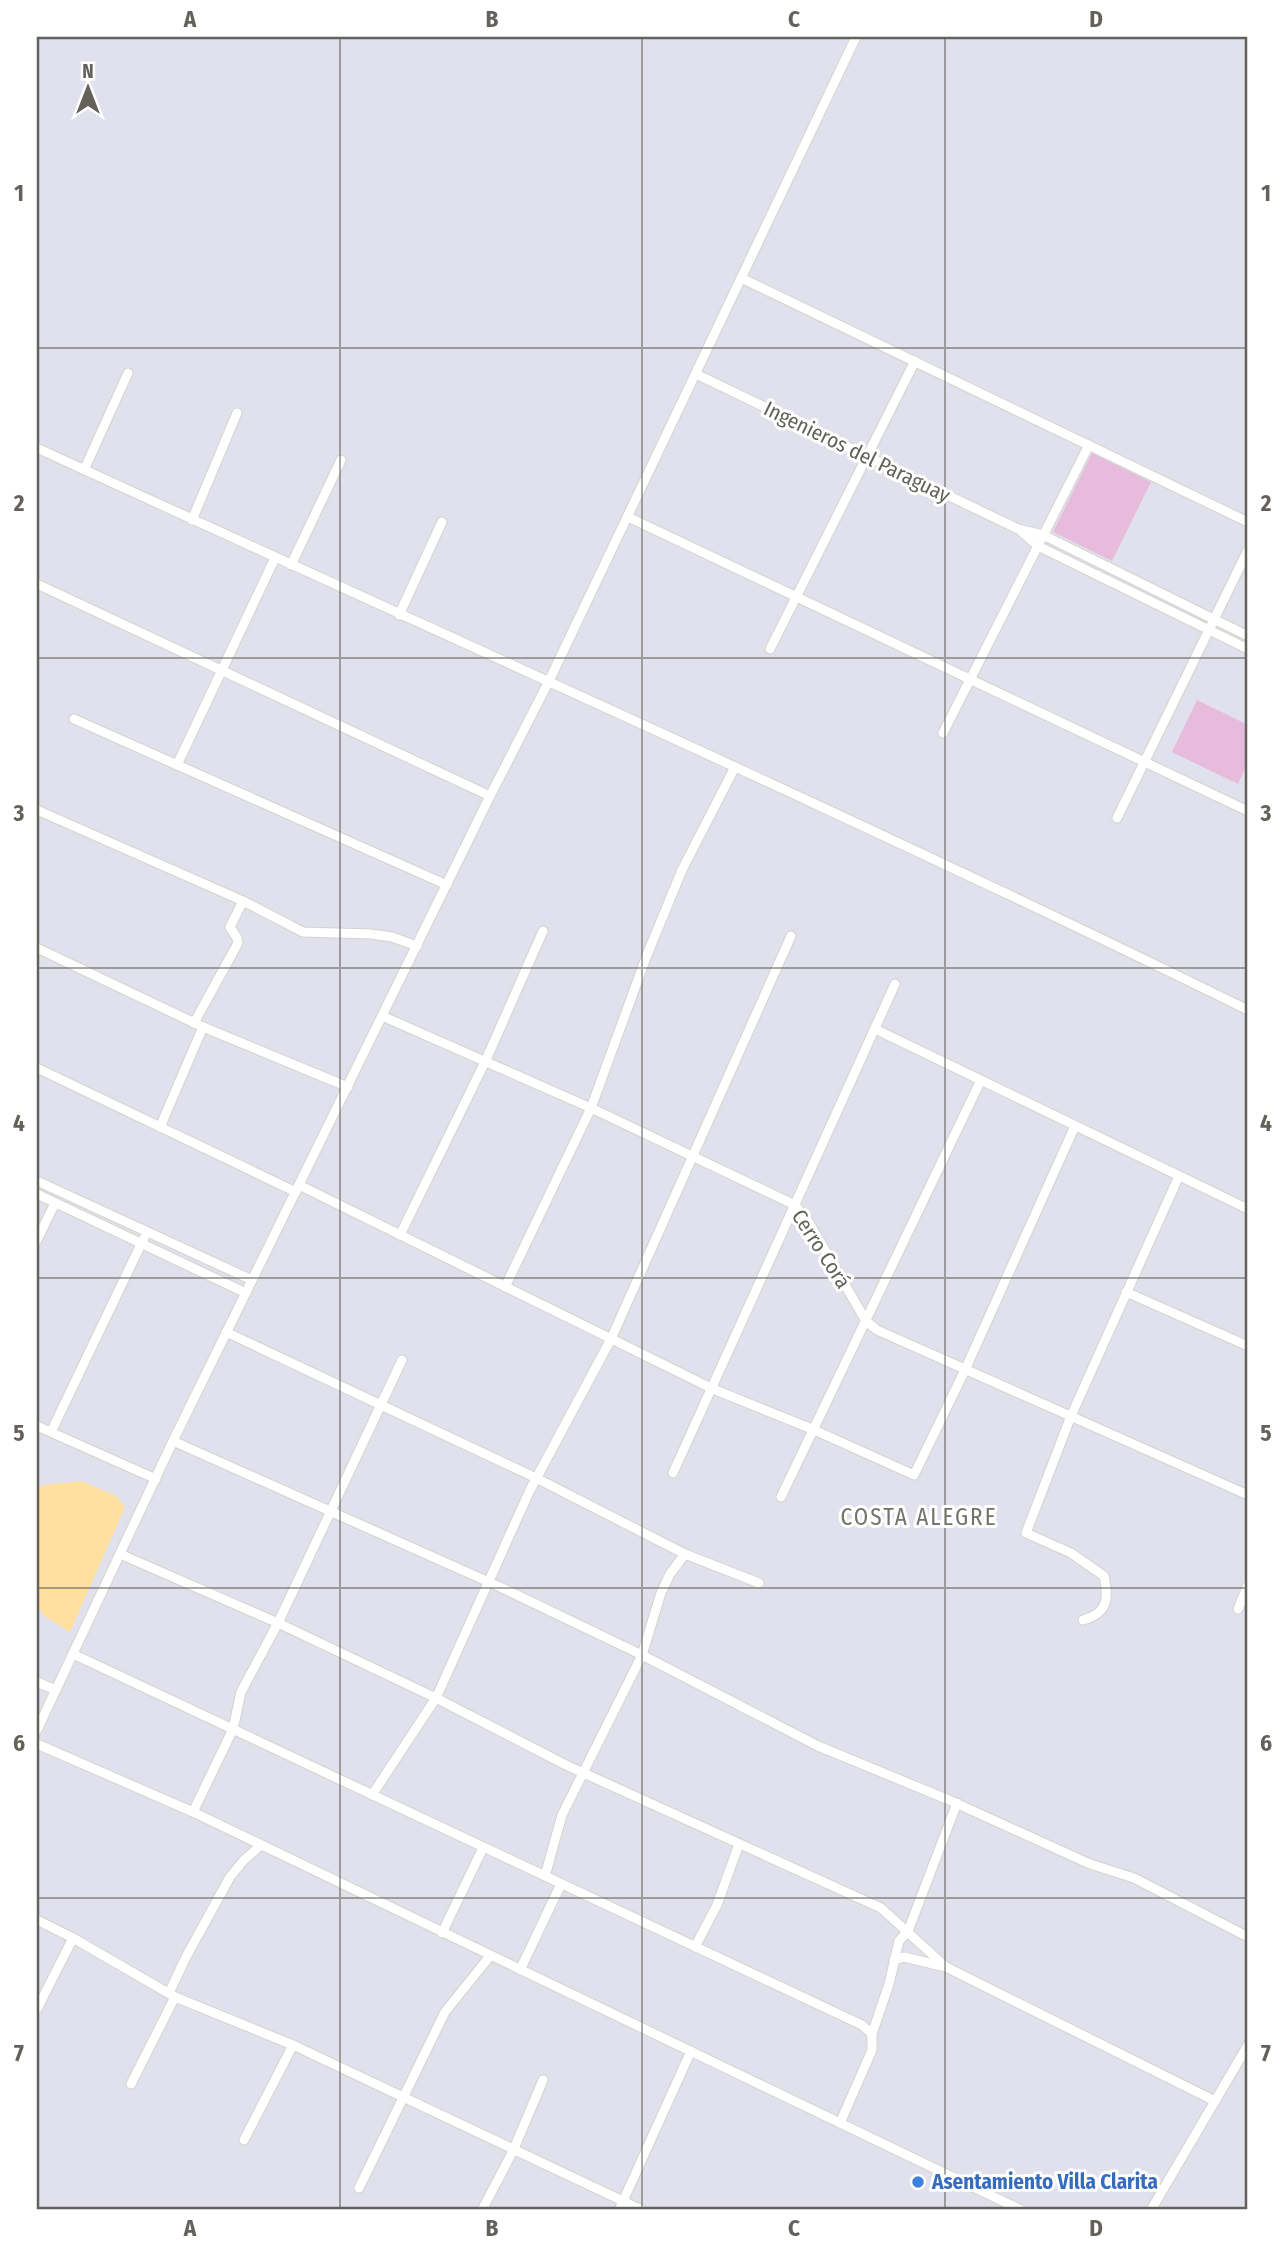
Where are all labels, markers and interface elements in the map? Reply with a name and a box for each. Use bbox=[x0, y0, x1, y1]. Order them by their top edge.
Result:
text: A bbox=[183, 5, 197, 33]
text: B bbox=[486, 5, 499, 33]
text: C bbox=[788, 5, 800, 33]
text: D bbox=[1089, 5, 1103, 33]
north arrow bbox=[52, 52, 122, 122]
text: N bbox=[82, 60, 94, 83]
text: 1 bbox=[14, 179, 24, 207]
text: 1 bbox=[1261, 179, 1271, 207]
street label: Ingenieros del Paraguay bbox=[760, 396, 955, 509]
text: 2 bbox=[13, 489, 25, 517]
text: 2 bbox=[1260, 489, 1272, 517]
text: 3 bbox=[13, 799, 25, 827]
text: 3 bbox=[1260, 799, 1272, 827]
text: 4 bbox=[13, 1109, 25, 1137]
text: 4 bbox=[1260, 1109, 1272, 1137]
street label: Cerro Corá bbox=[786, 1205, 856, 1293]
text: 5 bbox=[13, 1419, 25, 1447]
text: 5 bbox=[1260, 1419, 1272, 1447]
district label: COSTA ALEGRE bbox=[841, 1503, 997, 1531]
text: 6 bbox=[13, 1729, 25, 1757]
text: 6 bbox=[1260, 1729, 1272, 1757]
text: 7 bbox=[14, 2039, 24, 2067]
text: 7 bbox=[1261, 2039, 1271, 2067]
place label: Asentamiento Villa Clarita bbox=[931, 2169, 1158, 2195]
marker: Asentamiento Villa Clarita bbox=[910, 2174, 926, 2190]
text: A bbox=[183, 2214, 197, 2242]
text: B bbox=[486, 2214, 499, 2242]
text: C bbox=[788, 2214, 800, 2242]
text: D bbox=[1089, 2214, 1103, 2242]

